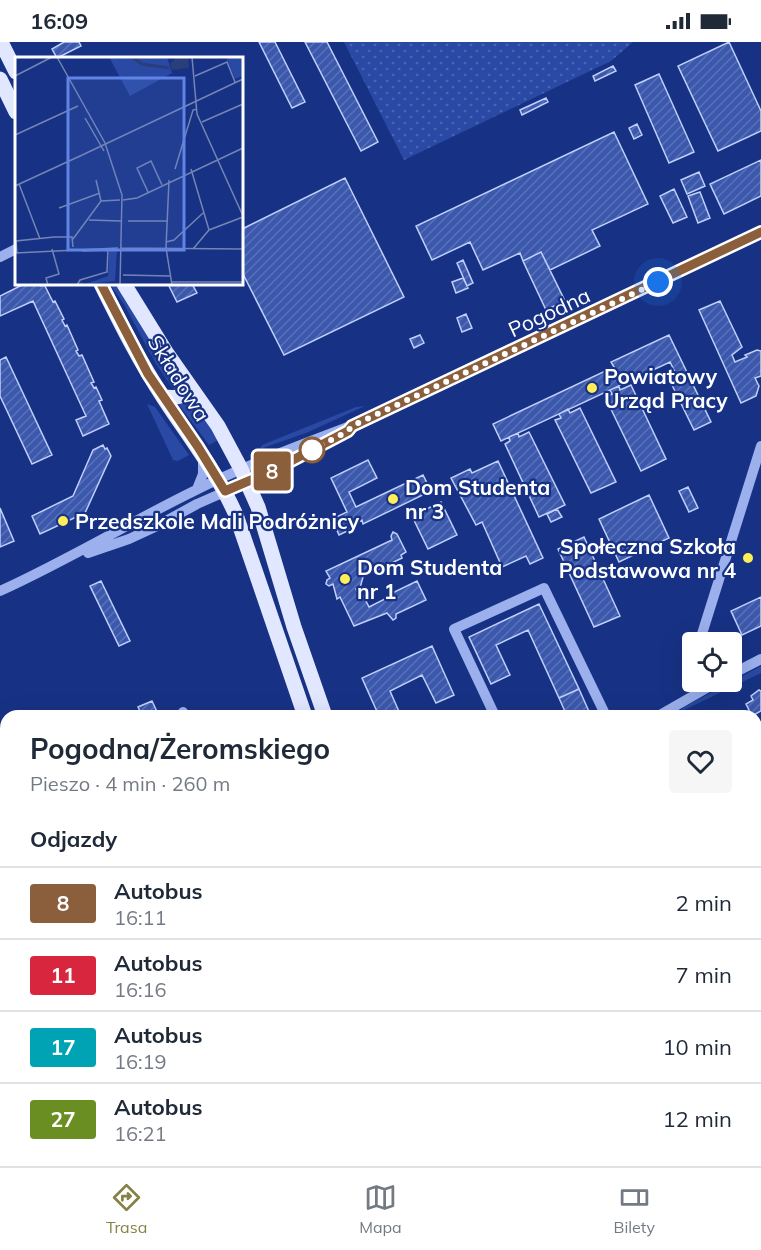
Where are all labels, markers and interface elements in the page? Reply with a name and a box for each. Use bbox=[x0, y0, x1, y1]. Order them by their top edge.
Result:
text: 16:09 bbox=[30, 7, 88, 35]
inset map bbox=[15, 57, 243, 285]
your location bbox=[643, 267, 673, 297]
street label: Pogodna bbox=[504, 282, 594, 342]
street label: Składowa bbox=[142, 330, 216, 426]
place label: Powiatowy Urząd Pracy bbox=[604, 363, 728, 413]
marker: Powiatowy Urząd Pracy bbox=[585, 381, 599, 395]
unlabelled marker bbox=[299, 437, 325, 463]
line badge: 8 bbox=[252, 452, 292, 490]
text: 8 bbox=[266, 458, 278, 484]
place label: Dom Studenta nr 3 bbox=[405, 474, 550, 524]
marker: Dom Studenta nr 3 bbox=[386, 492, 400, 506]
place label: Przedszkole Mali Podróżnicy bbox=[75, 508, 360, 534]
marker: Przedszkole Mali Podróżnicy bbox=[56, 514, 70, 528]
place label: Społeczna Szkoła Podstawowa nr 4 bbox=[559, 533, 736, 583]
marker: Społeczna Szkoła Podstawowa nr 4 bbox=[741, 551, 755, 565]
place label: Dom Studenta nr 1 bbox=[357, 554, 502, 604]
marker: Dom Studenta nr 1 bbox=[338, 572, 352, 586]
map controls bbox=[682, 632, 742, 692]
button: locate bbox=[682, 632, 742, 692]
button: heart bbox=[669, 730, 732, 793]
text: Pogodna/Żeromskiego bbox=[30, 731, 330, 766]
text: Pieszo · 4 min · 260 m bbox=[30, 771, 230, 796]
text: Odjazdy bbox=[30, 825, 117, 853]
text: Autobus bbox=[114, 877, 203, 905]
text: 2 min bbox=[676, 889, 732, 917]
text: 8 bbox=[57, 890, 69, 916]
text: 16:11 bbox=[114, 905, 167, 930]
text: Autobus bbox=[114, 949, 203, 977]
text: 7 min bbox=[676, 961, 732, 989]
text: 11 bbox=[50, 962, 76, 988]
text: 16:16 bbox=[114, 977, 167, 1002]
text: Autobus bbox=[114, 1021, 203, 1049]
text: 10 min bbox=[662, 1033, 732, 1061]
text: 17 bbox=[50, 1034, 76, 1060]
text: 16:19 bbox=[114, 1049, 167, 1074]
text: Autobus bbox=[114, 1093, 203, 1121]
text: 12 min bbox=[662, 1105, 732, 1133]
text: 27 bbox=[50, 1106, 76, 1132]
text: 16:21 bbox=[114, 1121, 167, 1146]
tab: Trasa bbox=[106, 1181, 147, 1237]
tab: Mapa bbox=[359, 1181, 402, 1237]
tab: Bilety bbox=[614, 1181, 655, 1237]

